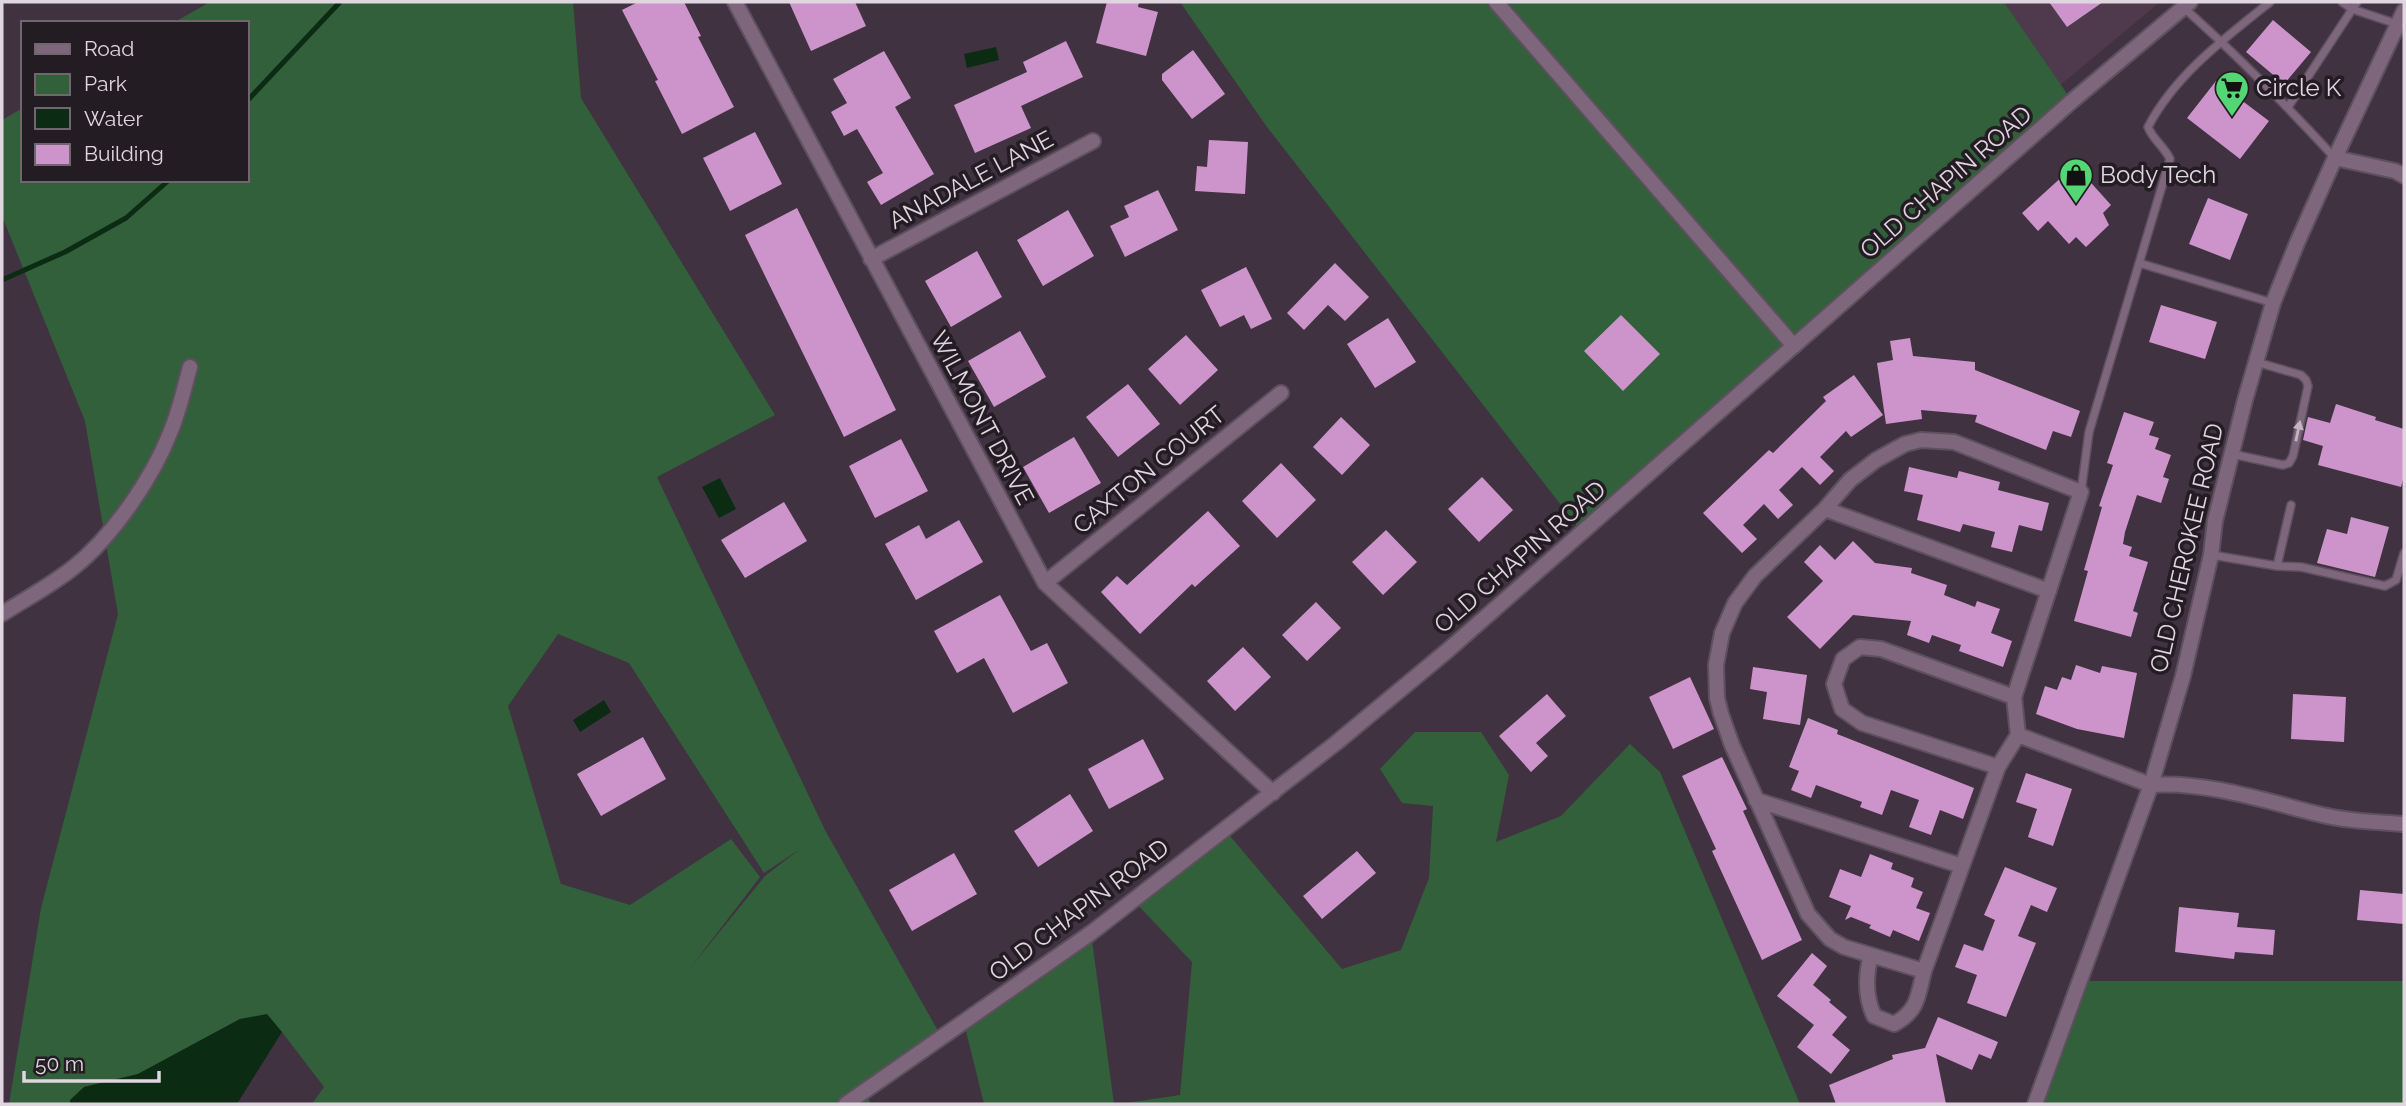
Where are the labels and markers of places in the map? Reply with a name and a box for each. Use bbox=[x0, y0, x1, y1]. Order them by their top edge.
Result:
supermarket icon: Circle K bbox=[2213, 69, 2251, 118]
place label: Circle K bbox=[2256, 73, 2342, 102]
shop icon: Body Tech bbox=[2057, 156, 2095, 205]
place label: Body Tech bbox=[2100, 160, 2216, 189]

